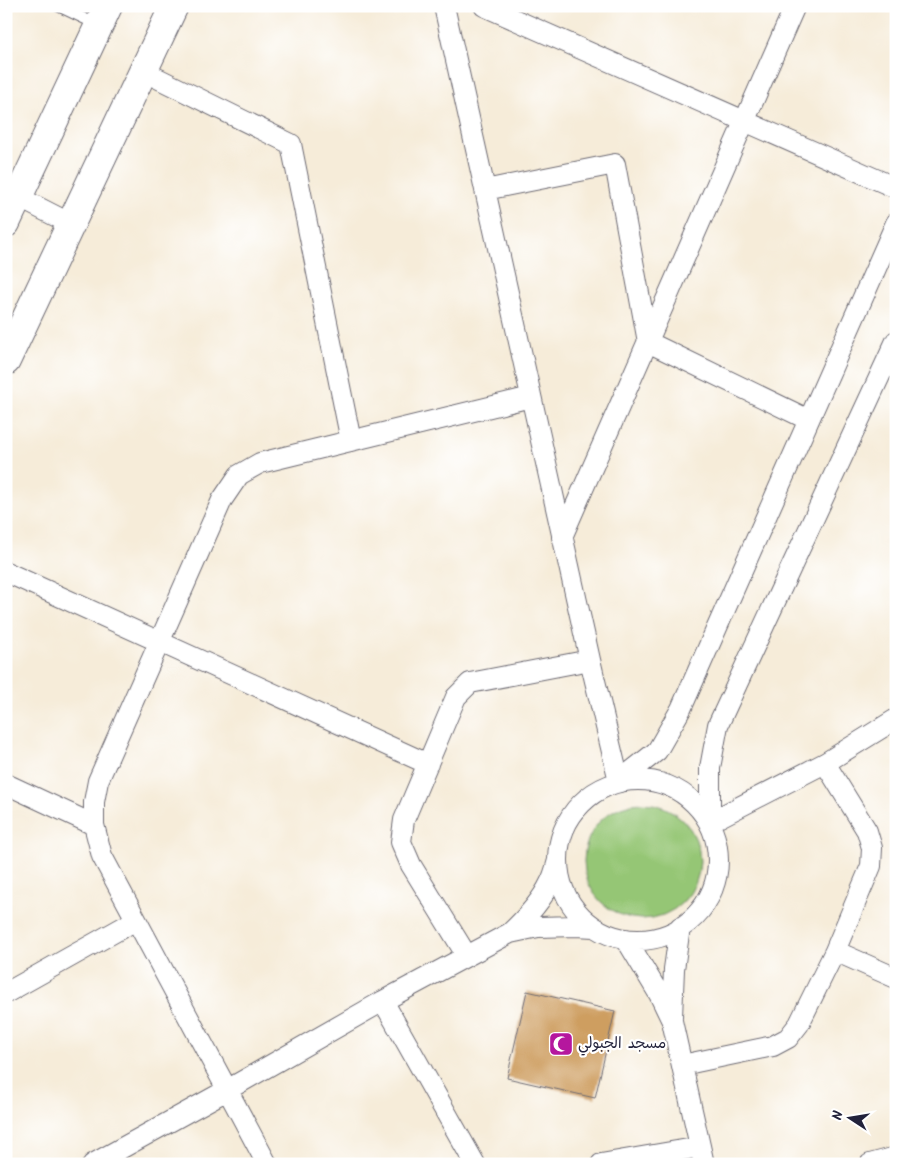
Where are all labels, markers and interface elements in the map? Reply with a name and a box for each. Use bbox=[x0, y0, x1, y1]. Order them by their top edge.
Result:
mosque icon: مسجد الجبولي bbox=[548, 1031, 574, 1057]
place label: مسجد الجبولي bbox=[578, 1032, 666, 1056]
north arrow bbox=[824, 1092, 874, 1142]
text: N bbox=[827, 1109, 850, 1122]

